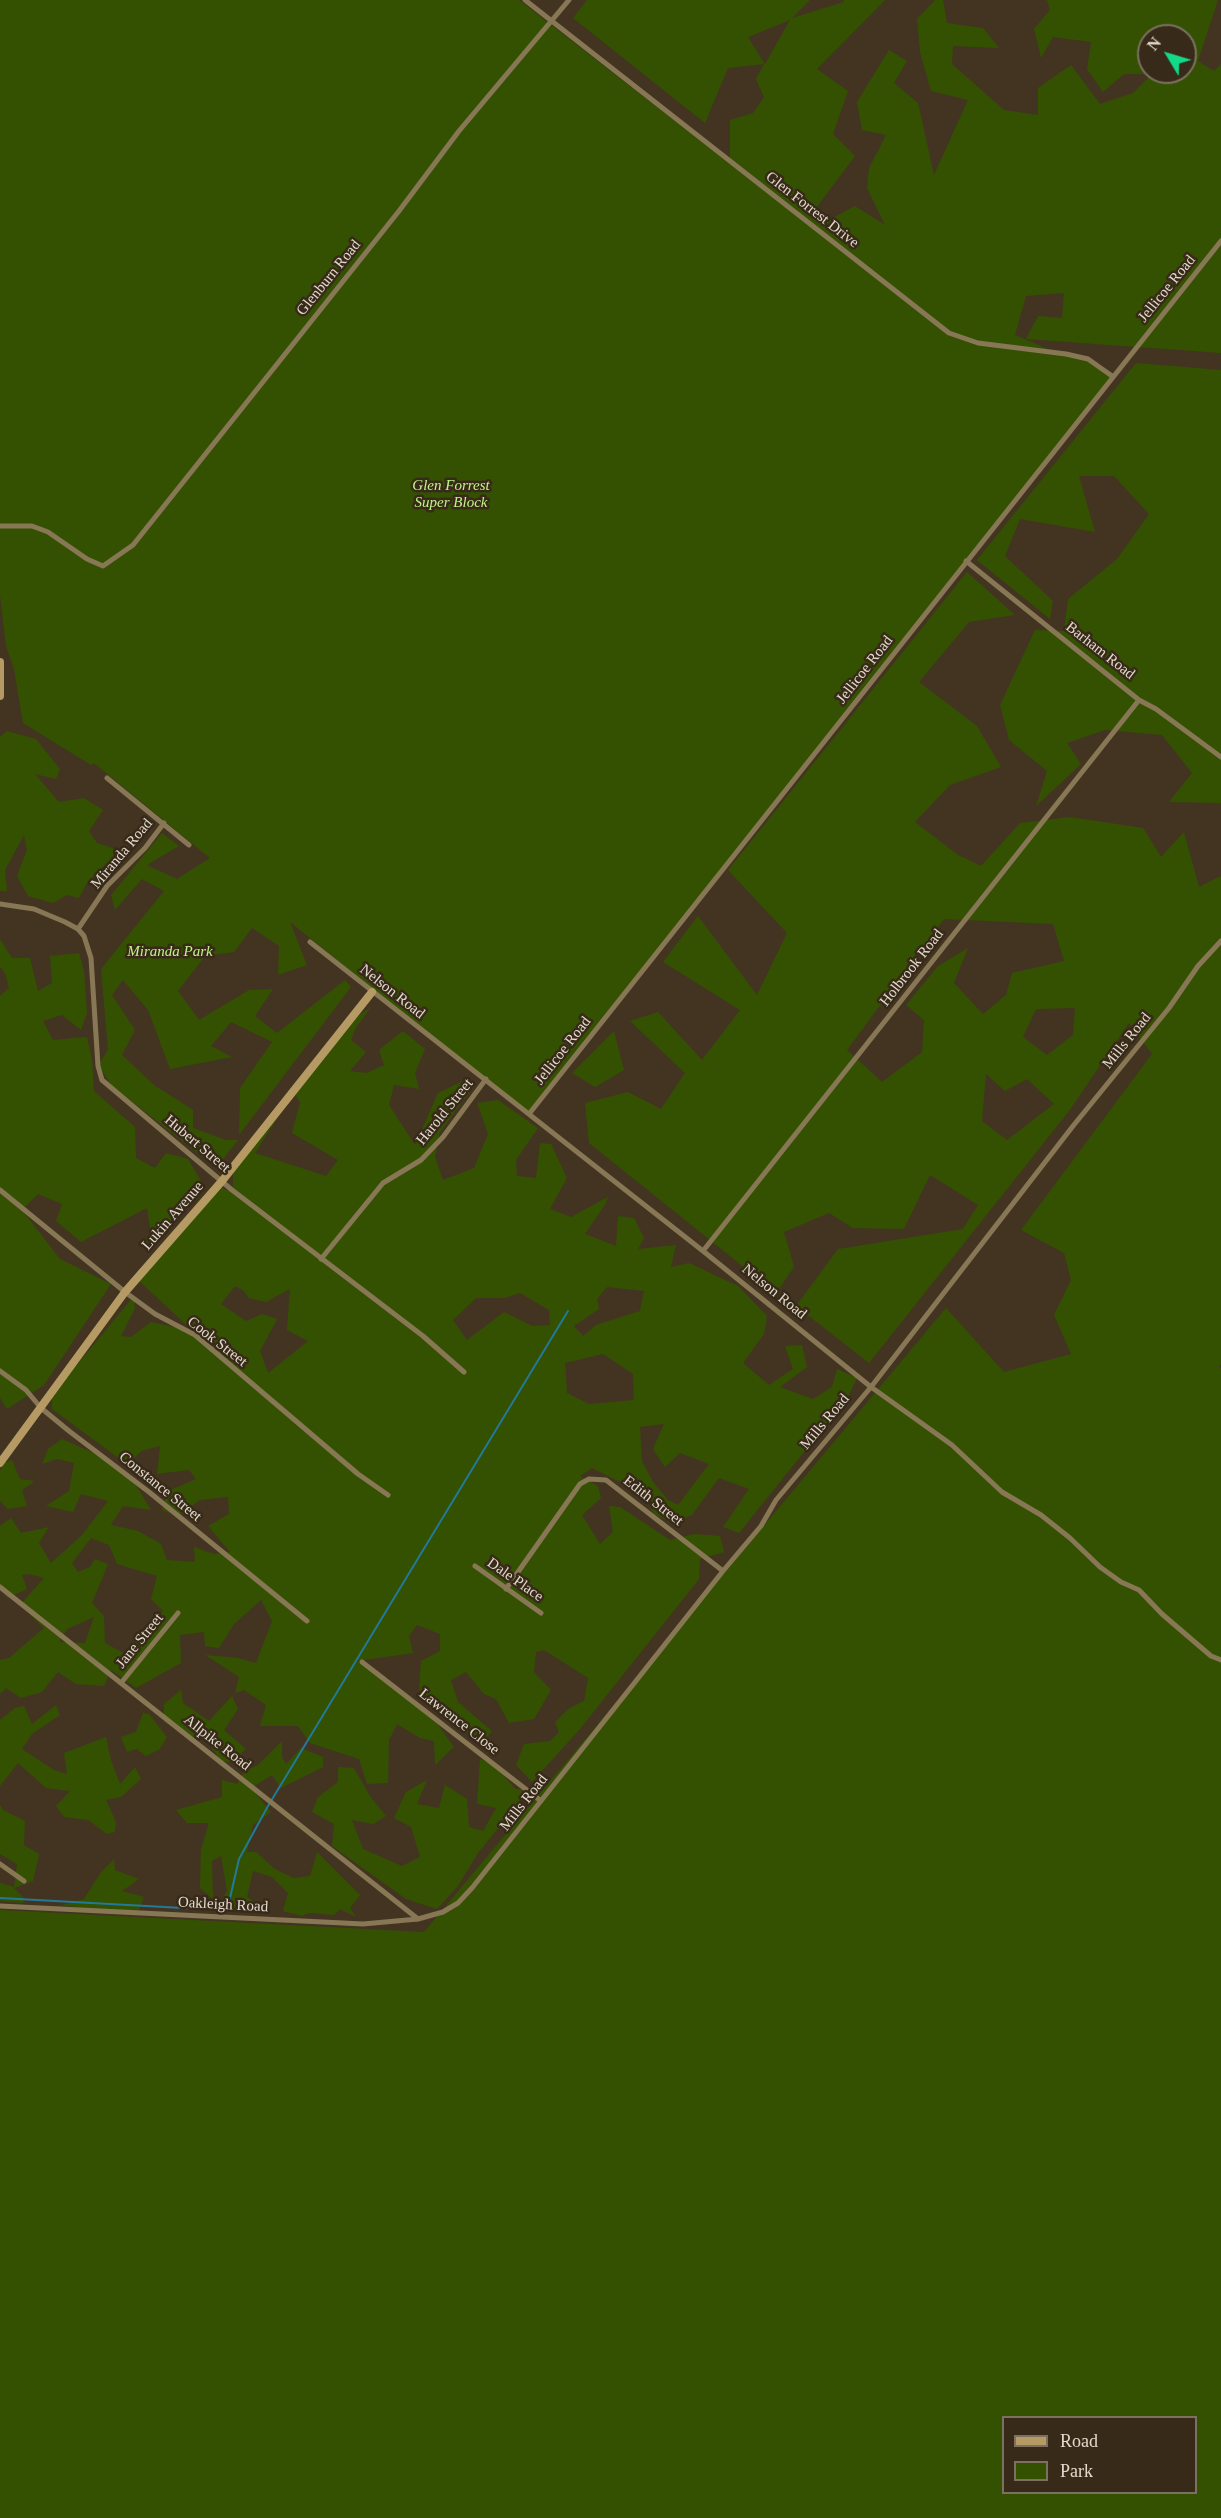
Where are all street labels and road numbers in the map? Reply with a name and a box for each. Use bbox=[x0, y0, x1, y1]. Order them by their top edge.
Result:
street label: Glen Forrest Drive bbox=[762, 168, 862, 252]
street label: Glenburn Road bbox=[293, 237, 365, 319]
street label: Jellicoe Road bbox=[1134, 252, 1200, 326]
street label: Barham Road bbox=[1062, 618, 1138, 684]
street label: Jellicoe Road bbox=[833, 632, 897, 708]
street label: Miranda Road bbox=[87, 815, 157, 893]
street label: Holbrook Road bbox=[876, 926, 948, 1010]
street label: Nelson Road bbox=[356, 961, 428, 1023]
street label: Mills Road bbox=[1099, 1009, 1155, 1073]
street label: Jellicoe Road bbox=[531, 1013, 595, 1089]
street label: Harold Street bbox=[413, 1075, 477, 1149]
street label: Hubert Street bbox=[160, 1111, 234, 1177]
street label: Lukin Avenue bbox=[138, 1178, 208, 1254]
street label: Nelson Road bbox=[738, 1260, 810, 1324]
street label: Cook Street bbox=[183, 1313, 251, 1371]
street label: Mills Road bbox=[797, 1391, 853, 1453]
street label: Constance Street bbox=[115, 1448, 205, 1526]
street label: Edith Street bbox=[619, 1472, 687, 1530]
street label: Dale Place bbox=[483, 1554, 547, 1606]
street label: Jane Street bbox=[112, 1610, 168, 1672]
street label: Lawrence Close bbox=[415, 1685, 503, 1759]
street label: Allpike Road bbox=[180, 1711, 254, 1775]
street label: Mills Road bbox=[496, 1771, 552, 1835]
street label: Oakleigh Road bbox=[177, 1894, 269, 1916]

